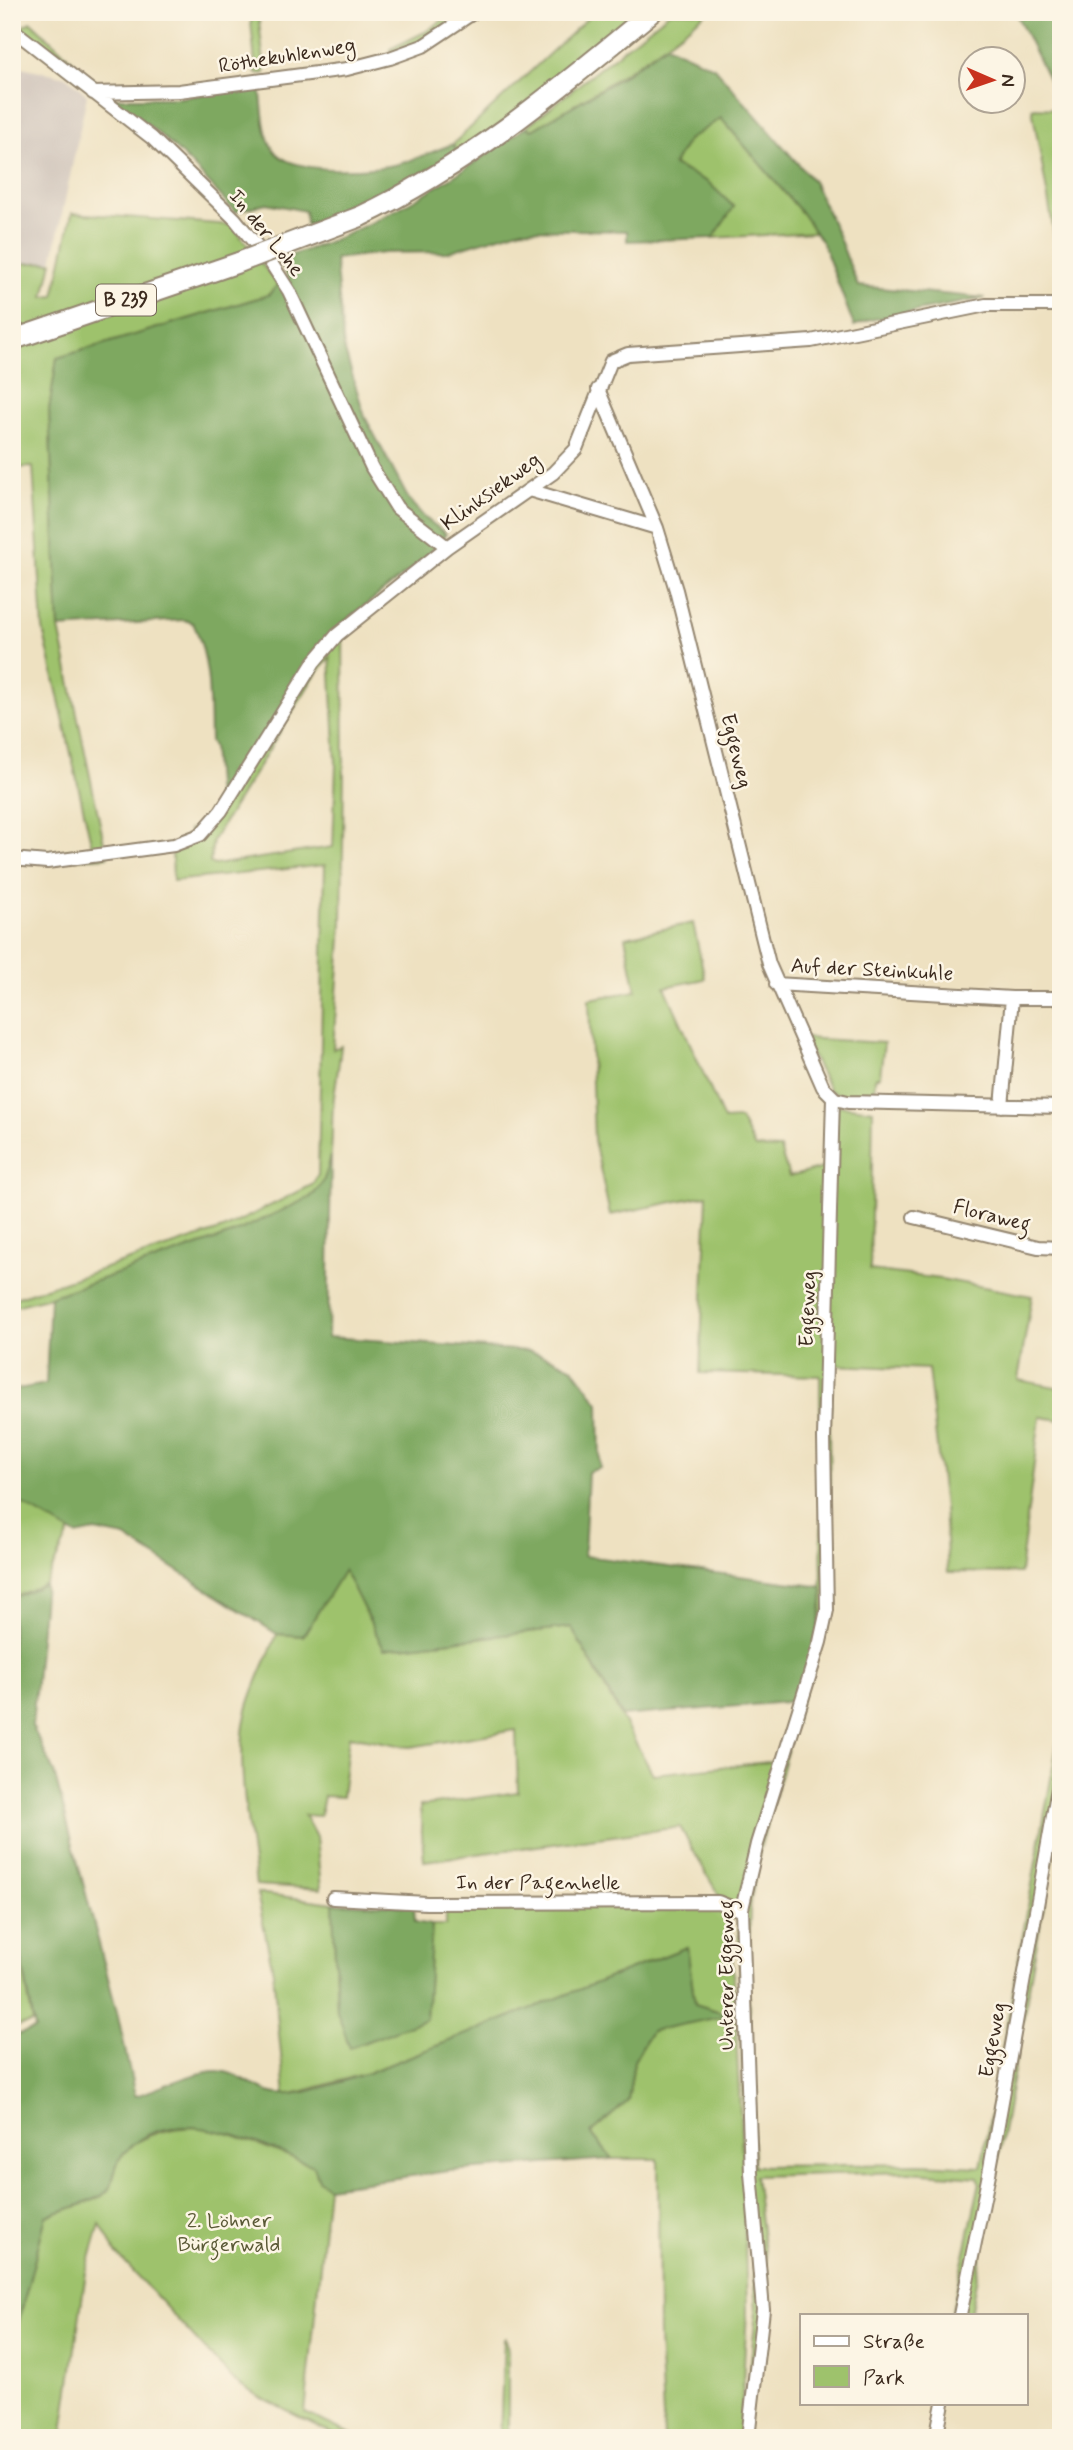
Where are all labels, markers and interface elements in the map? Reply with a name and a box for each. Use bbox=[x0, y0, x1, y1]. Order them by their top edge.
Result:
street label: Röthekuhlenweg bbox=[217, 31, 358, 82]
north arrow bbox=[958, 46, 1028, 116]
text: N bbox=[995, 74, 1020, 87]
street label: In der Lohe bbox=[222, 183, 310, 283]
road number: B 239 bbox=[96, 284, 156, 316]
street label: Klinksiekweg bbox=[435, 446, 547, 539]
street label: Eggeweg bbox=[711, 711, 759, 792]
street label: Auf der Steinkuhle bbox=[790, 952, 954, 988]
street label: Floraweg bbox=[950, 1193, 1034, 1241]
street label: Eggeweg bbox=[793, 1270, 825, 1348]
street label: In der Pagenhelle bbox=[456, 1869, 620, 1899]
street label: Unterer Eggeweg bbox=[713, 1900, 743, 2050]
street label: Eggeweg bbox=[973, 2000, 1015, 2080]
park label: 2. Löhner Bürgerwald bbox=[177, 2207, 281, 2261]
legend bbox=[800, 2314, 1028, 2404]
text: Straße bbox=[863, 2328, 925, 2356]
text: Park bbox=[863, 2364, 905, 2392]

